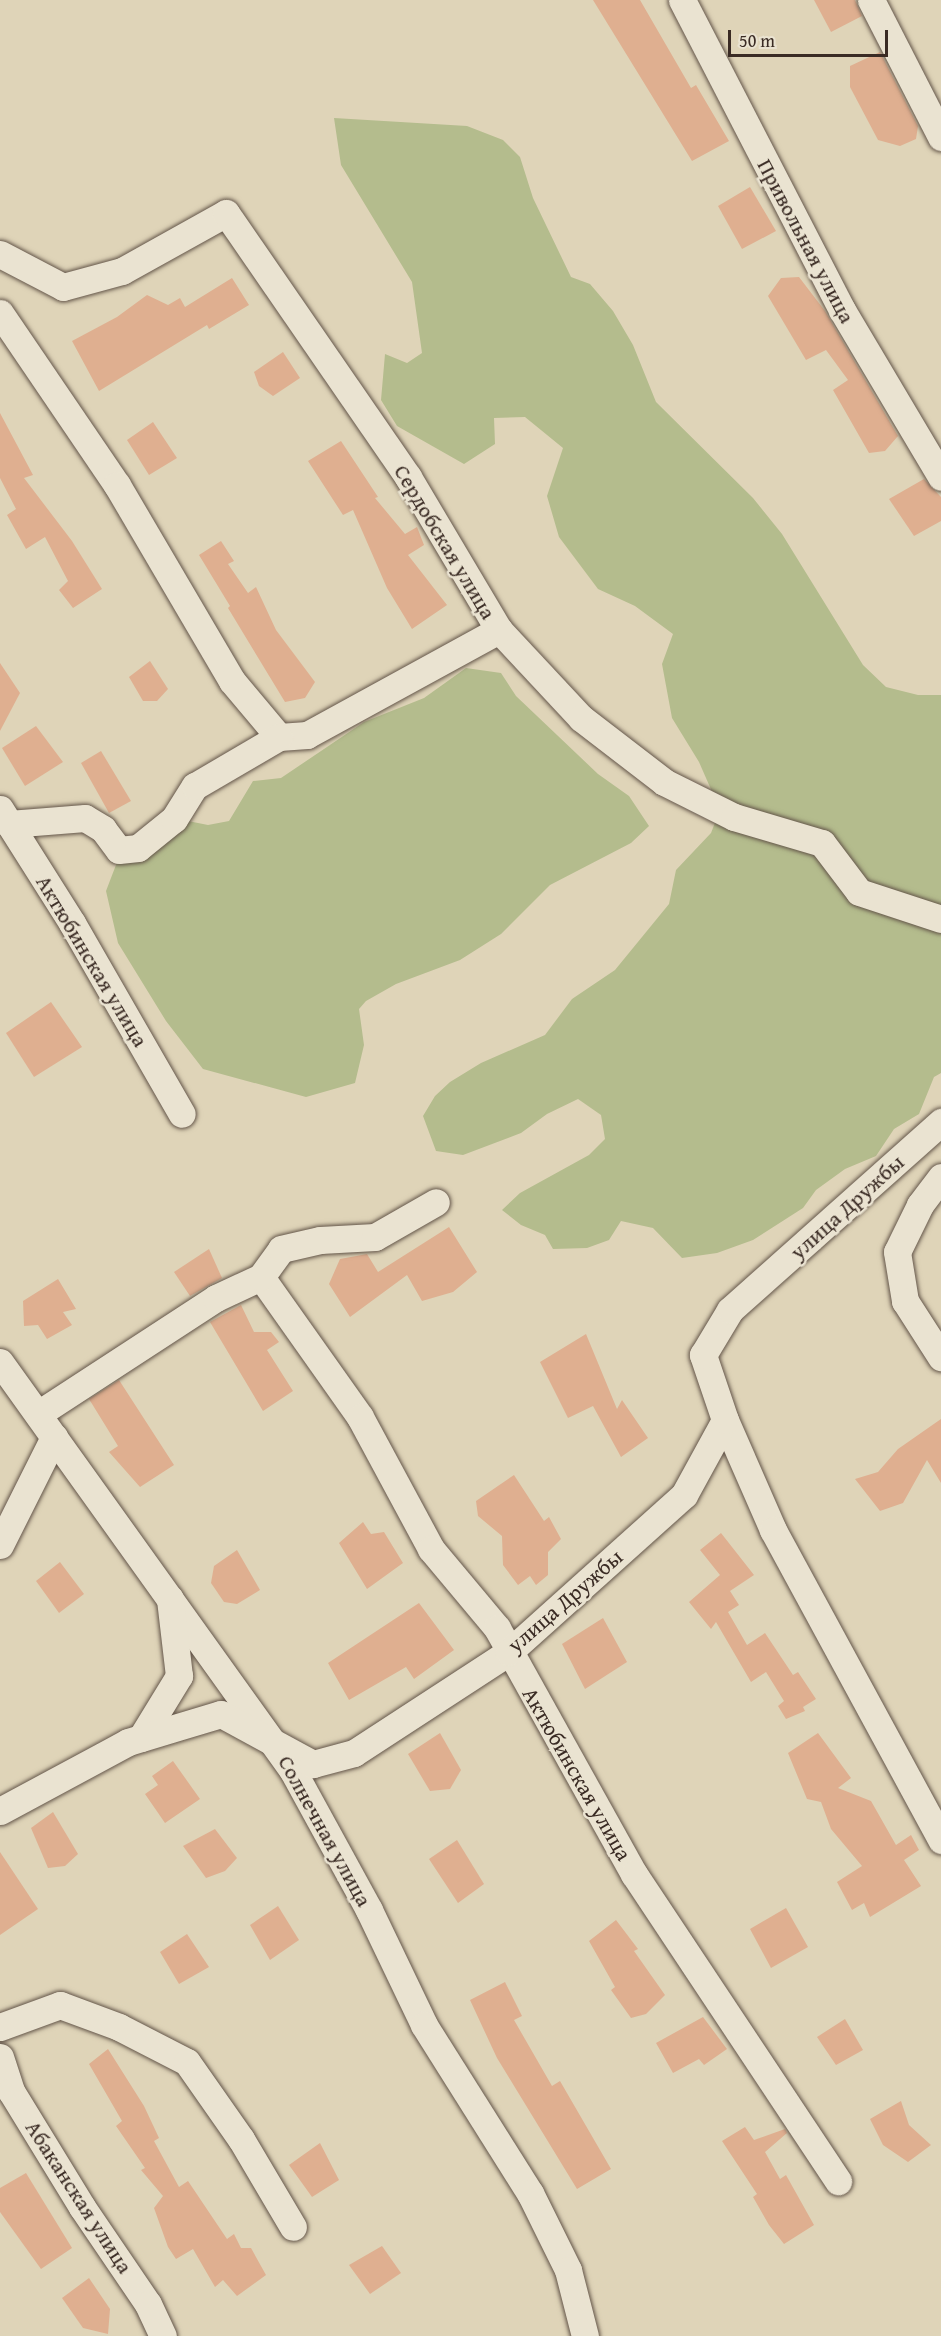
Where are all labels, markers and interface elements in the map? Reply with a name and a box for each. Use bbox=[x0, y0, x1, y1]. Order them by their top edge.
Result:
scale bar bbox=[731, 18, 892, 56]
text: 50 m bbox=[739, 27, 775, 54]
street label: Привольная улица bbox=[752, 154, 860, 328]
street label: Сердобская улица bbox=[388, 460, 502, 624]
street label: Актюбинская улица bbox=[30, 870, 154, 1052]
street label: улица Дружбы bbox=[785, 1149, 909, 1265]
street label: улица Дружбы bbox=[502, 1544, 628, 1658]
street label: Актюбинская улица bbox=[517, 1683, 637, 1865]
street label: Солнечная улица bbox=[273, 1751, 377, 1911]
street label: Абаканская улица bbox=[20, 2116, 138, 2278]

